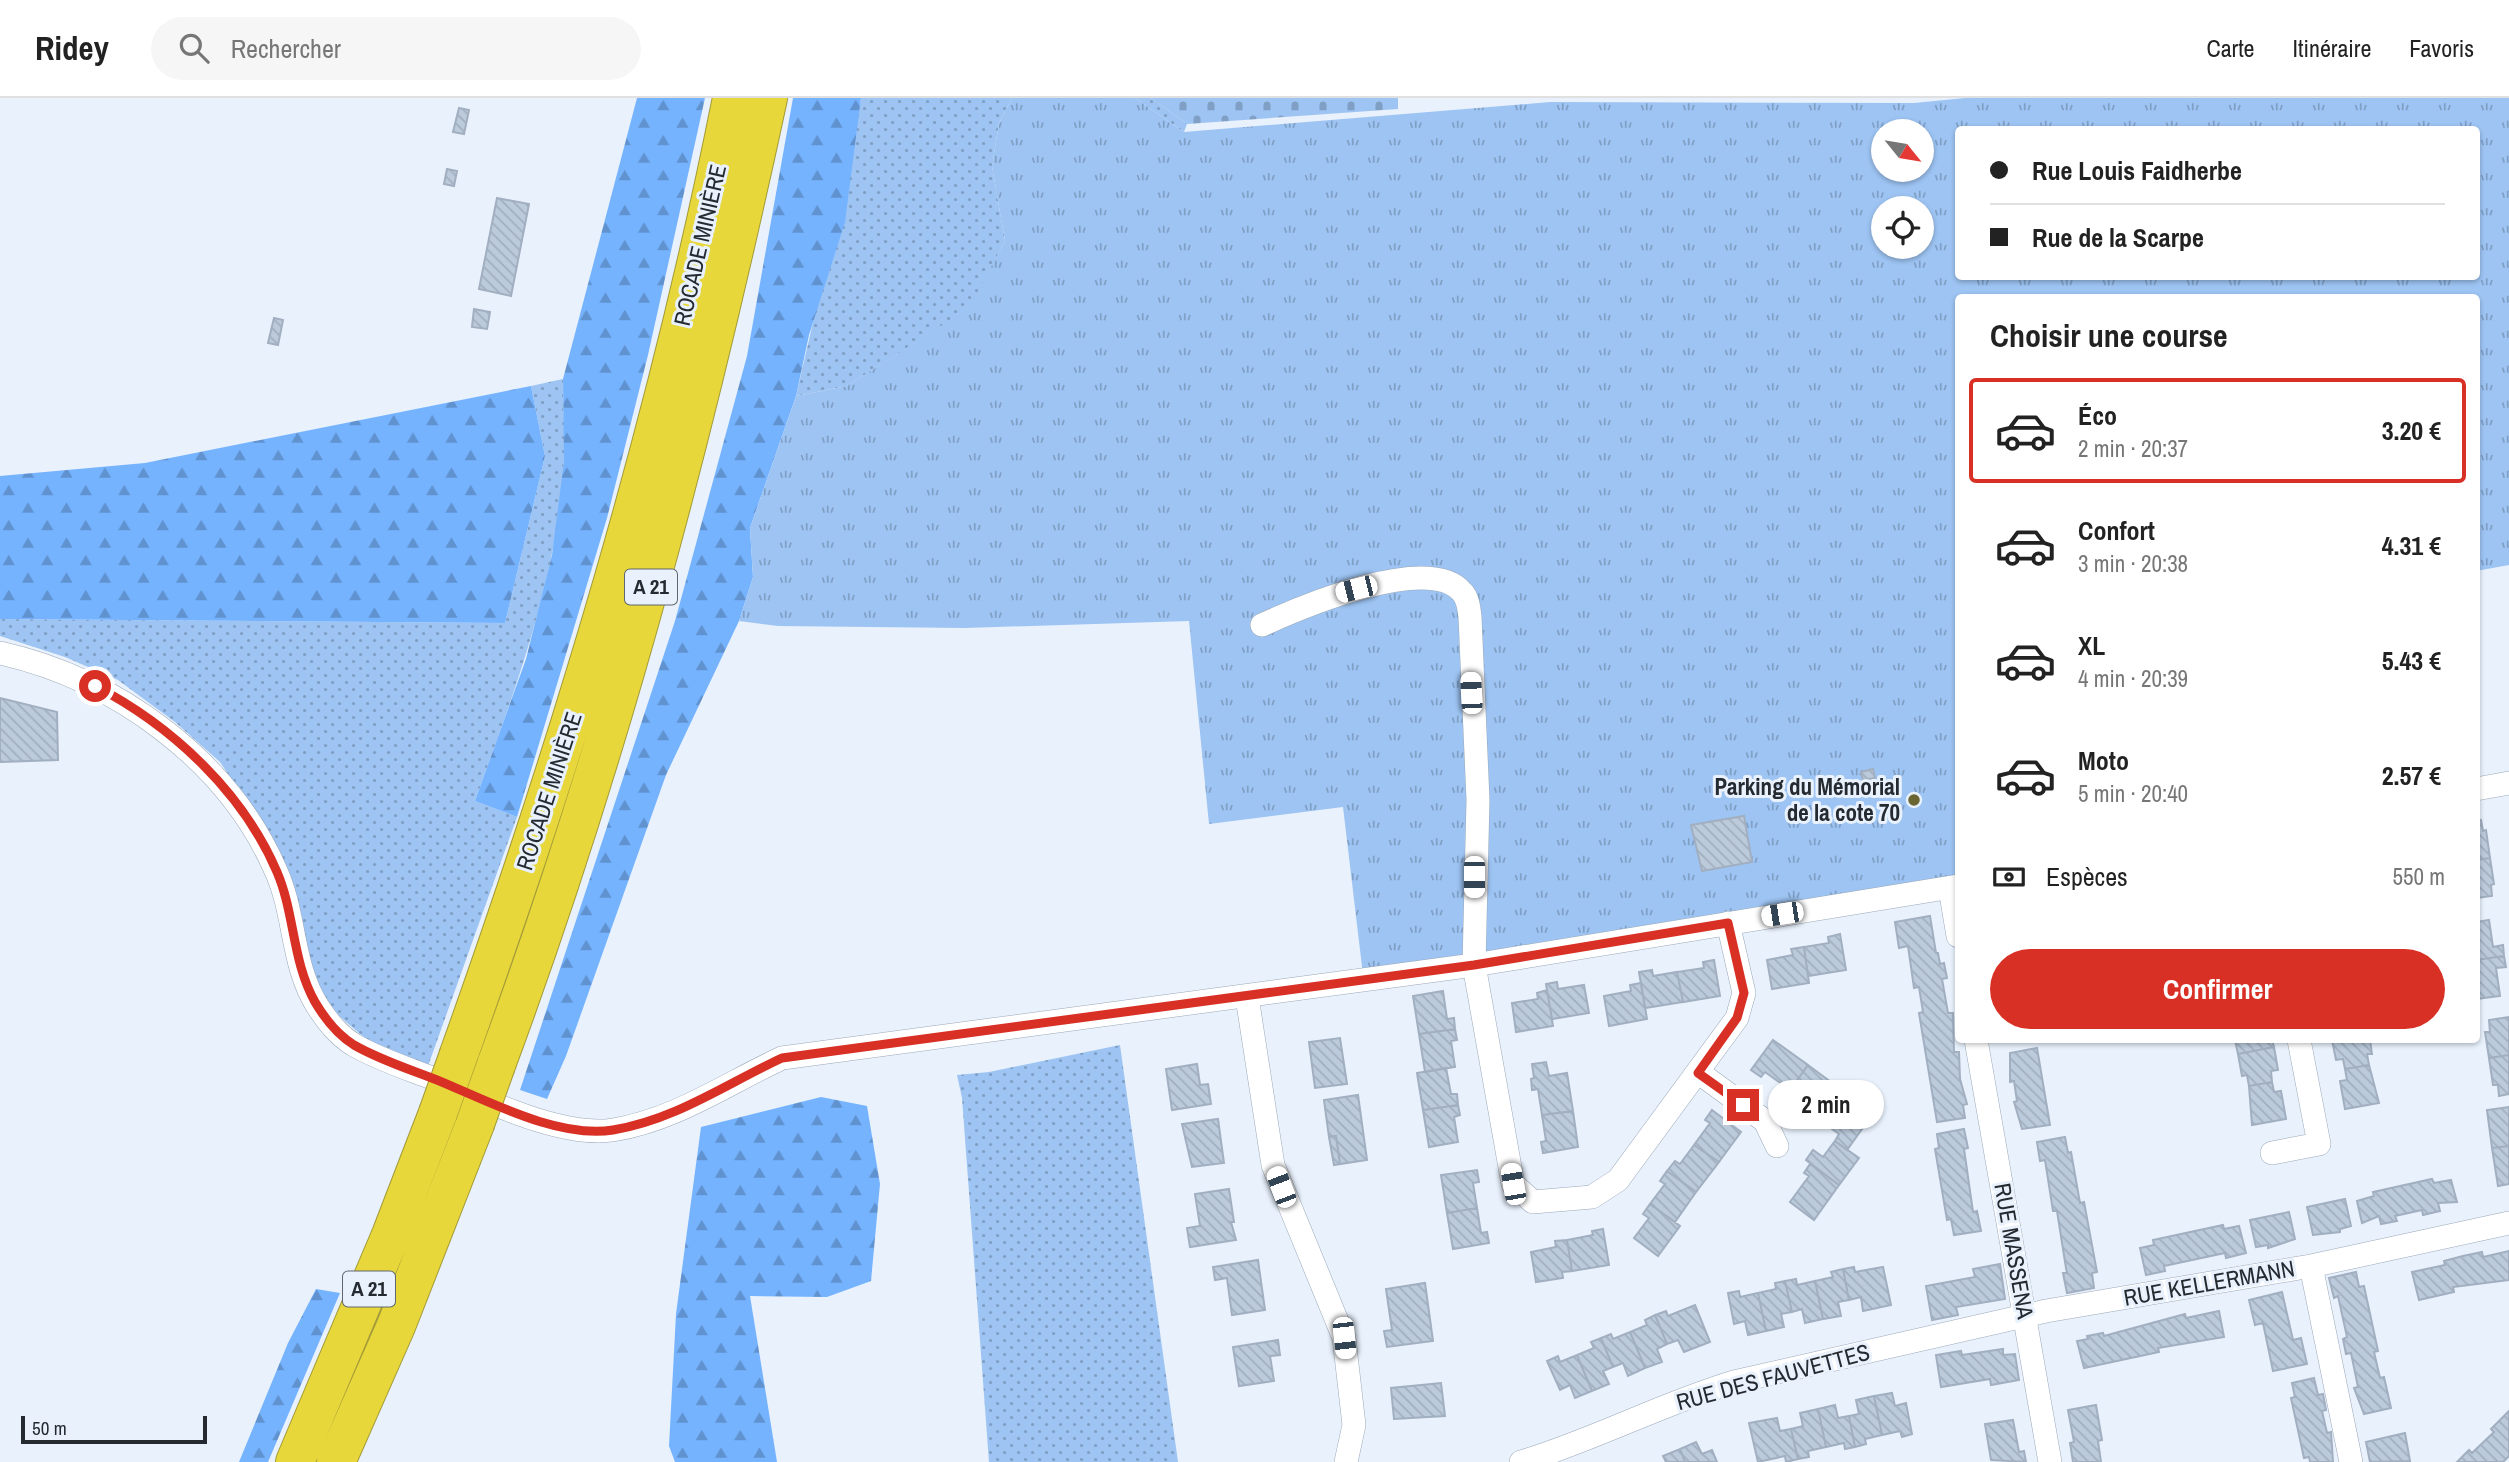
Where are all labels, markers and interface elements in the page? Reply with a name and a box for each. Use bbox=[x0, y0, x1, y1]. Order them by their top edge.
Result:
search box bbox=[151, 17, 641, 80]
text: Ridey bbox=[35, 26, 109, 70]
icon: search bbox=[175, 29, 213, 67]
text: Rechercher bbox=[231, 31, 341, 66]
text: Carte bbox=[2206, 32, 2255, 64]
text: Itinéraire bbox=[2293, 32, 2371, 64]
text: Favoris bbox=[2409, 32, 2474, 64]
north arrow bbox=[1871, 119, 1934, 182]
map controls bbox=[1871, 119, 1934, 259]
text: Rue Louis Faidherbe bbox=[2032, 153, 2242, 188]
street label: ROCADE MINIÈRE bbox=[666, 161, 733, 329]
button: locate bbox=[1871, 196, 1934, 259]
text: Rue de la Scarpe bbox=[2032, 220, 2204, 255]
text: Choisir une course bbox=[1990, 314, 2228, 357]
text: Éco bbox=[2078, 398, 2117, 433]
icon: car bbox=[1994, 399, 2057, 462]
text: 3.20 € bbox=[2382, 413, 2441, 448]
text: 2 min · 20:37 bbox=[2078, 433, 2188, 464]
text: Confort bbox=[2078, 513, 2155, 548]
icon: car bbox=[1994, 514, 2057, 577]
text: 4.31 € bbox=[2382, 528, 2441, 563]
text: 3 min · 20:38 bbox=[2078, 548, 2188, 579]
road number: A 21 bbox=[625, 570, 677, 604]
car bbox=[1334, 574, 1379, 604]
text: XL bbox=[2078, 628, 2105, 663]
icon: car bbox=[1994, 629, 2057, 692]
text: 5.43 € bbox=[2382, 643, 2441, 678]
text: 4 min · 20:39 bbox=[2078, 663, 2188, 694]
route start bbox=[79, 670, 111, 702]
car bbox=[1460, 671, 1483, 715]
street label: ROCADE MINIÈRE bbox=[508, 708, 589, 874]
text: Moto bbox=[2078, 743, 2129, 778]
icon: car bbox=[1994, 744, 2057, 807]
text: 2.57 € bbox=[2382, 758, 2441, 793]
place label: Parking du Mémorial de la cote 70 bbox=[1714, 771, 1900, 828]
text: 5 min · 20:40 bbox=[2078, 778, 2188, 809]
marker: Parking du Mémorial de la cote 70 bbox=[1906, 792, 1922, 808]
car bbox=[1464, 856, 1485, 898]
icon: cash bbox=[1990, 858, 2028, 896]
text: Espèces bbox=[2046, 859, 2128, 894]
text: 550 m bbox=[2393, 861, 2445, 892]
car bbox=[1760, 900, 1805, 928]
button: Confirmer bbox=[1990, 949, 2445, 1029]
callout: 2 min bbox=[1768, 1080, 1883, 1130]
route end bbox=[1727, 1089, 1759, 1121]
text: 2 min bbox=[1801, 1089, 1851, 1120]
car bbox=[1500, 1161, 1527, 1207]
car bbox=[1264, 1164, 1299, 1210]
street label: RUE MASSENA bbox=[1987, 1181, 2042, 1322]
street label: RUE KELLERMANN bbox=[2121, 1252, 2297, 1313]
road number: A 21 bbox=[343, 1272, 395, 1306]
car bbox=[1332, 1316, 1357, 1360]
street label: RUE DES FAUVETTES bbox=[1673, 1336, 1873, 1417]
scale bar bbox=[21, 1413, 206, 1445]
text: 50 m bbox=[32, 1415, 67, 1441]

